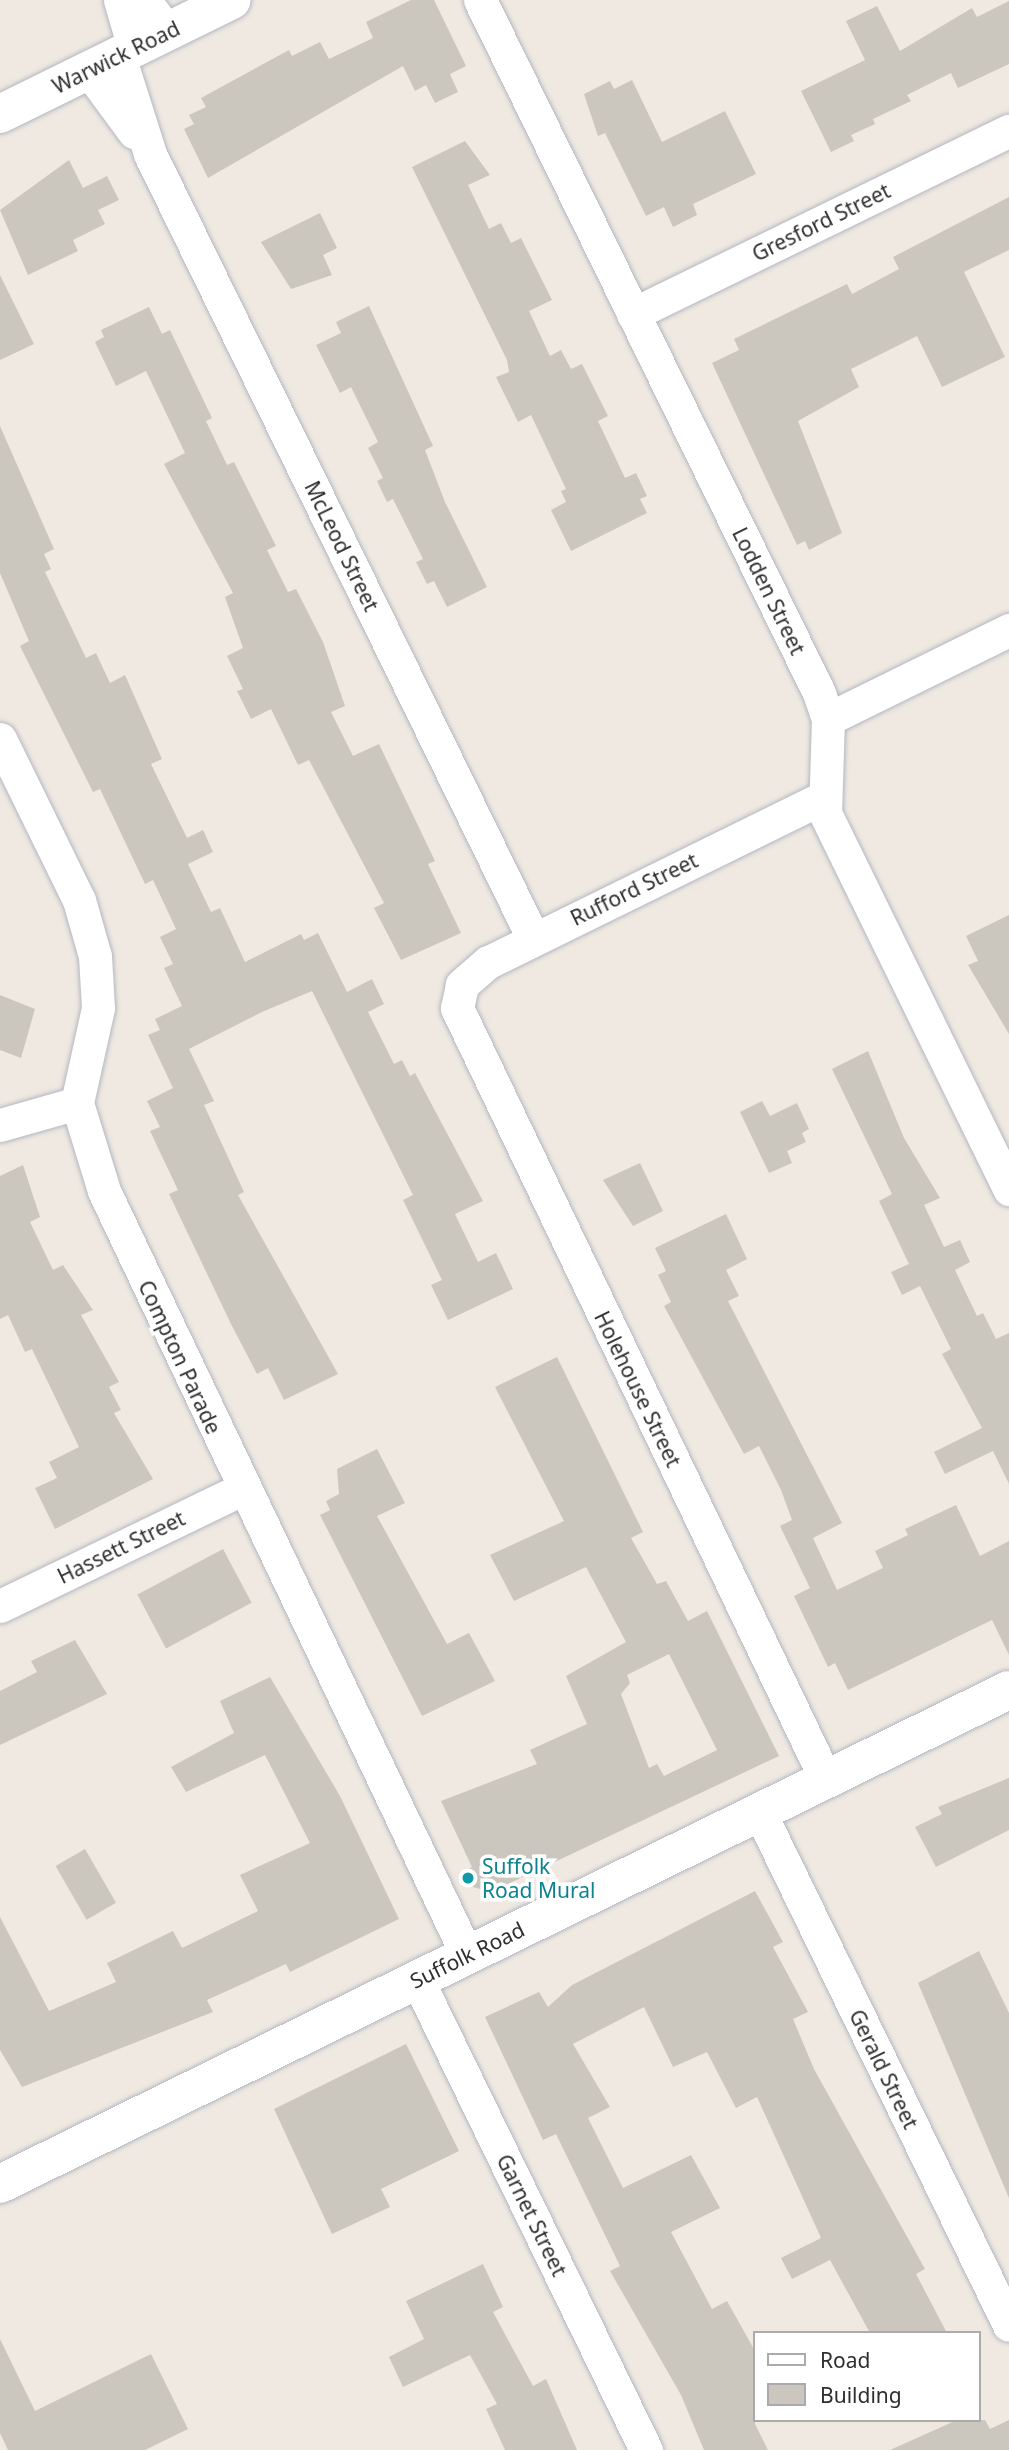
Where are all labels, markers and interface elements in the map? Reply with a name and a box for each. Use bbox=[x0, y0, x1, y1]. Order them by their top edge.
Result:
street label: Warwick Road bbox=[48, 15, 184, 99]
street label: Gresford Street bbox=[748, 178, 894, 266]
street label: McLeod Street bbox=[300, 477, 384, 615]
street label: Lodden Street bbox=[727, 523, 811, 659]
street label: Rufford Street bbox=[566, 847, 702, 931]
street label: Compton Parade bbox=[133, 1276, 227, 1438]
street label: Holehouse Street bbox=[589, 1307, 687, 1471]
street label: Hassett Street bbox=[53, 1505, 189, 1589]
place label: Suffolk Road Mural bbox=[482, 1853, 595, 1903]
marker: Suffolk Road Mural bbox=[460, 1870, 476, 1886]
street label: Suffolk Road bbox=[406, 1916, 528, 1994]
street label: Gerald Street bbox=[844, 2005, 924, 2133]
street label: Garnet Street bbox=[492, 2150, 572, 2280]
legend bbox=[754, 2331, 981, 2422]
text: Road bbox=[820, 2346, 870, 2374]
text: Building bbox=[820, 2381, 902, 2409]

